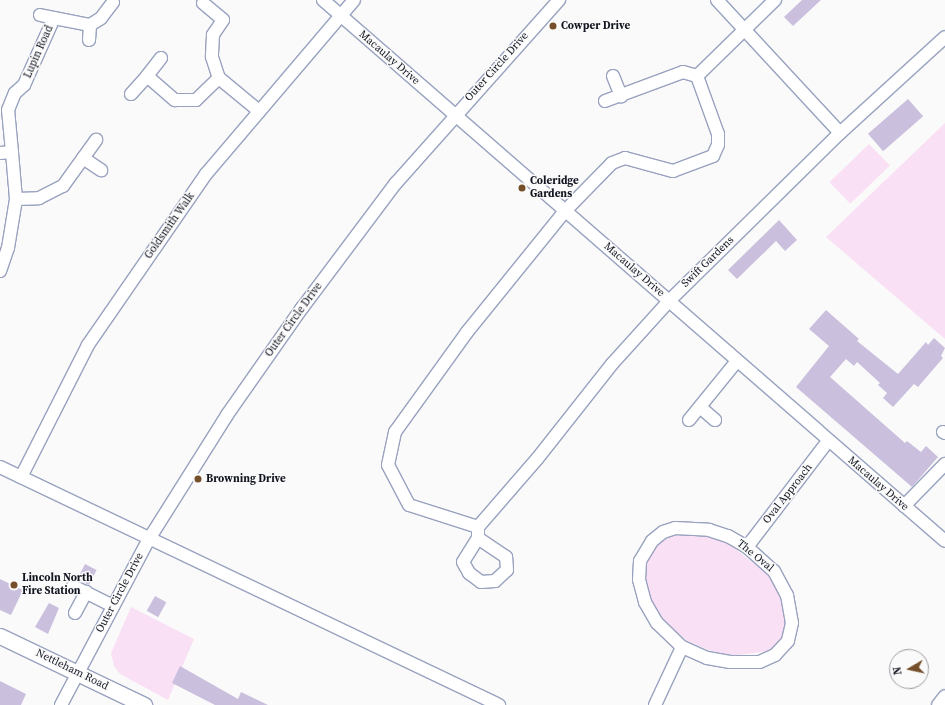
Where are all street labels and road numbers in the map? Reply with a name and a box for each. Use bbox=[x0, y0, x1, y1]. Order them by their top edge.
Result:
street label: Lupin Road bbox=[21, 24, 57, 80]
street label: Macaulay Drive bbox=[356, 28, 422, 88]
street label: Outer Circle Drive bbox=[462, 30, 532, 104]
street label: Goldsmith Walk bbox=[142, 190, 198, 262]
street label: Swift Gardens bbox=[679, 234, 737, 290]
street label: Macaulay Drive bbox=[601, 240, 667, 300]
street label: Outer Circle Drive bbox=[263, 280, 325, 360]
street label: Macaulay Drive bbox=[845, 454, 911, 514]
street label: Oval Approach bbox=[761, 461, 815, 527]
street label: The Oval bbox=[734, 537, 776, 575]
street label: Outer Circle Drive bbox=[93, 551, 147, 635]
street label: Nettleham Road bbox=[34, 647, 110, 693]

